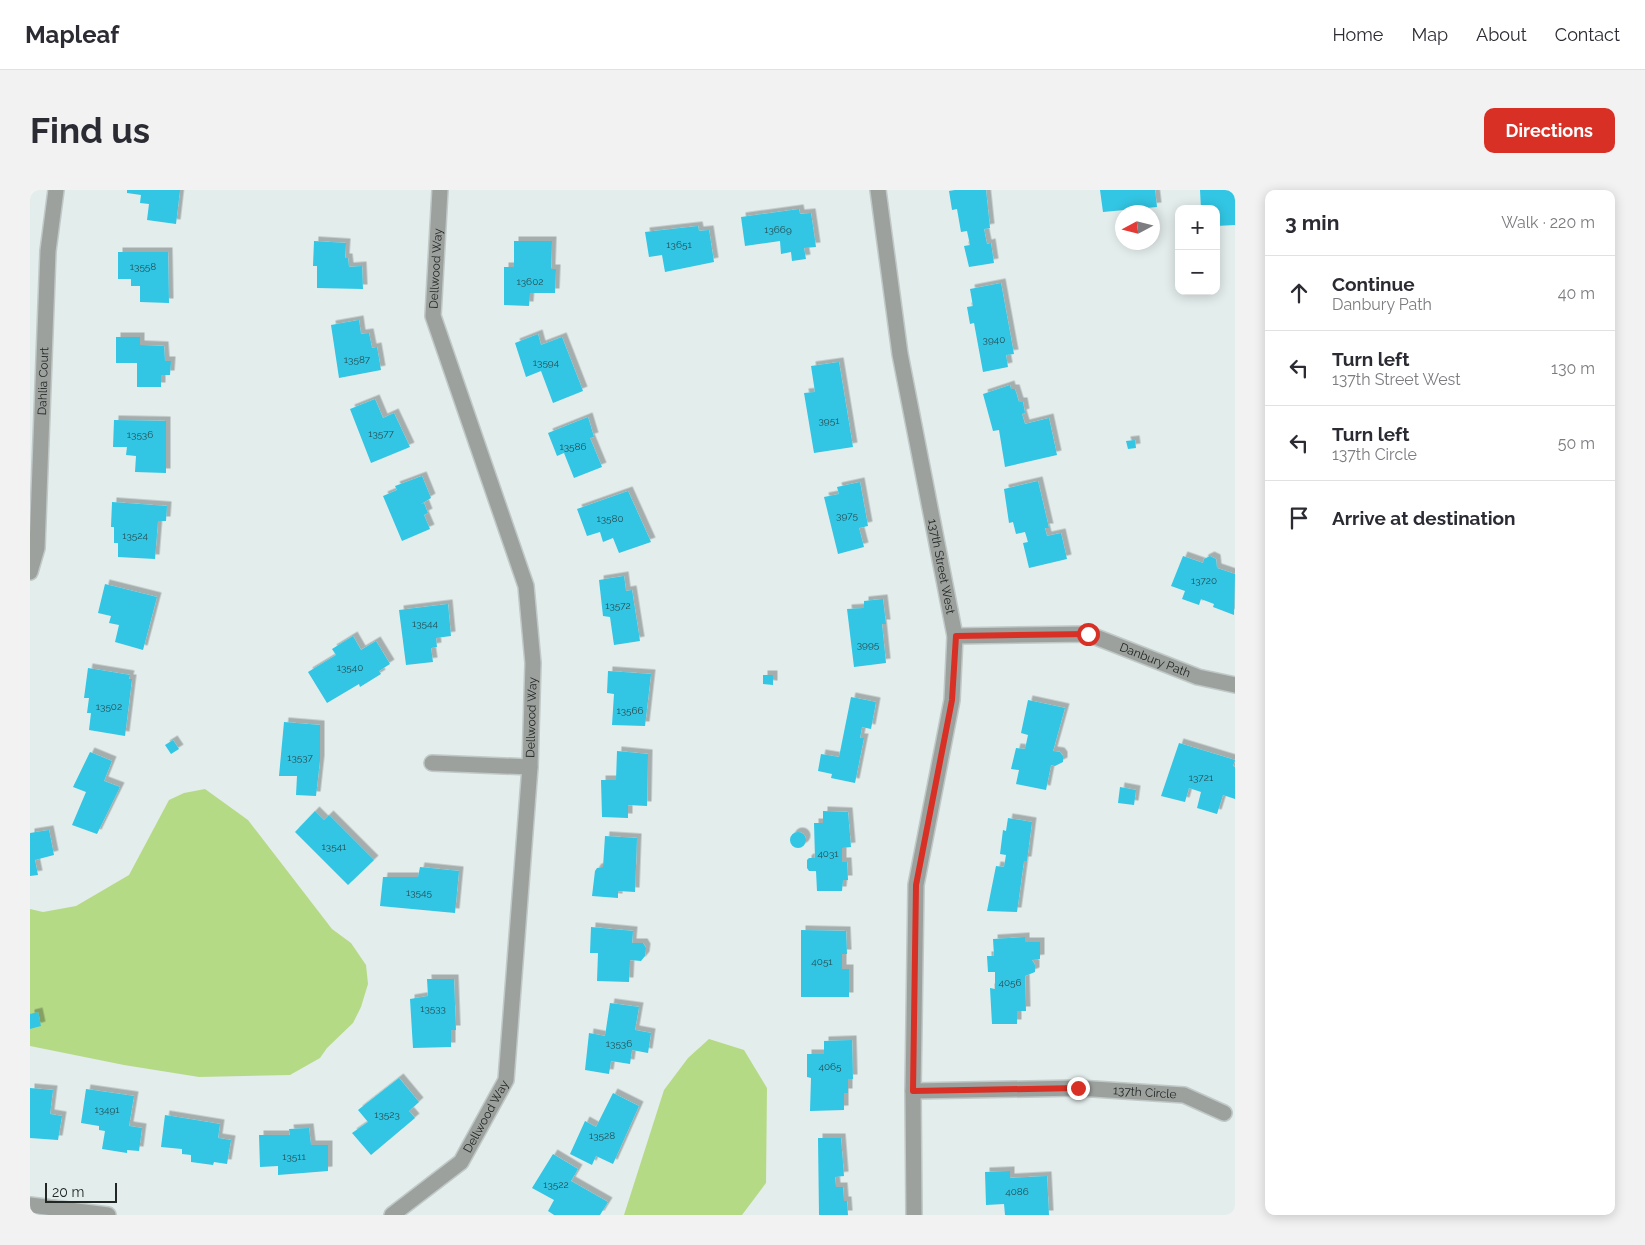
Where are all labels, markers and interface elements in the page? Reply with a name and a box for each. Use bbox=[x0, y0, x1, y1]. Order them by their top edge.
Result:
text: Mapleaf bbox=[25, 20, 119, 49]
text: Home bbox=[1332, 24, 1383, 45]
text: Map bbox=[1411, 24, 1448, 45]
text: About bbox=[1476, 24, 1527, 45]
text: Contact bbox=[1555, 24, 1620, 45]
button: Directions bbox=[1484, 108, 1615, 153]
text: Find us bbox=[30, 110, 150, 151]
north arrow bbox=[1115, 205, 1160, 250]
map controls bbox=[1175, 205, 1220, 295]
button: + bbox=[1175, 205, 1220, 250]
text: 3 min bbox=[1285, 210, 1339, 235]
text: Walk · 220 m bbox=[1501, 213, 1595, 232]
house number: 13669 bbox=[764, 224, 792, 235]
street label: Dellwood Way bbox=[426, 227, 445, 309]
house number: 13651 bbox=[666, 239, 692, 250]
button: − bbox=[1175, 250, 1220, 295]
house number: 13558 bbox=[130, 261, 156, 272]
text: Continue bbox=[1332, 273, 1415, 295]
house number: 13602 bbox=[517, 276, 543, 287]
icon: ahead bbox=[1285, 279, 1313, 307]
text: 40 m bbox=[1558, 284, 1595, 303]
text: Danbury Path bbox=[1332, 295, 1432, 314]
house number: 3940 bbox=[983, 334, 1005, 345]
street label: Dahlia Court bbox=[35, 347, 51, 416]
text: Turn left bbox=[1332, 348, 1409, 370]
house number: 13587 bbox=[344, 354, 371, 365]
icon: left bbox=[1285, 354, 1313, 382]
house number: 13594 bbox=[533, 357, 560, 368]
text: 130 m bbox=[1551, 359, 1595, 378]
text: 137th Street West bbox=[1332, 370, 1461, 389]
house number: 3951 bbox=[819, 415, 840, 426]
text: Turn left bbox=[1332, 423, 1409, 445]
house number: 13577 bbox=[368, 428, 395, 439]
house number: 13536 bbox=[127, 429, 153, 440]
icon: left bbox=[1285, 429, 1313, 457]
text: 50 m bbox=[1558, 434, 1595, 453]
house number: 13586 bbox=[559, 441, 587, 452]
text: 137th Circle bbox=[1332, 445, 1417, 464]
icon: arrive bbox=[1285, 504, 1313, 532]
text: Arrive at destination bbox=[1332, 507, 1516, 529]
house number: 3975 bbox=[836, 510, 858, 521]
house number: 13580 bbox=[596, 513, 624, 524]
street label: 137th Street West bbox=[925, 518, 958, 615]
house number: 13524 bbox=[122, 530, 148, 541]
house number: 13720 bbox=[1191, 575, 1217, 586]
house number: 13572 bbox=[605, 600, 631, 611]
house number: 13544 bbox=[412, 618, 439, 629]
route start bbox=[1077, 623, 1100, 646]
house number: 3995 bbox=[857, 639, 880, 650]
street label: Danbury Path bbox=[1118, 640, 1193, 680]
house number: 13540 bbox=[337, 662, 363, 673]
street label: Dellwood Way bbox=[523, 676, 540, 758]
house number: 13502 bbox=[96, 701, 122, 712]
house number: 13566 bbox=[616, 705, 644, 716]
house number: 13537 bbox=[287, 752, 313, 763]
house number: 13721 bbox=[1189, 772, 1214, 783]
house number: 13541 bbox=[322, 841, 347, 852]
house number: 4031 bbox=[817, 848, 839, 859]
house number: 13545 bbox=[406, 887, 433, 898]
house number: 4051 bbox=[811, 956, 833, 967]
house number: 4056 bbox=[998, 977, 1022, 988]
house number: 13533 bbox=[420, 1003, 446, 1014]
house number: 13536 bbox=[606, 1038, 632, 1049]
house number: 4065 bbox=[818, 1061, 842, 1072]
street label: Dellwood Way bbox=[460, 1077, 512, 1155]
route end bbox=[1067, 1077, 1090, 1100]
street label: 137th Circle bbox=[1113, 1083, 1177, 1102]
house number: 13491 bbox=[94, 1104, 120, 1115]
house number: 13523 bbox=[374, 1109, 400, 1120]
house number: 13528 bbox=[589, 1130, 615, 1141]
house number: 13511 bbox=[282, 1151, 307, 1162]
house number: 13522 bbox=[543, 1179, 569, 1190]
scale bar bbox=[45, 1180, 118, 1203]
text: 20 m bbox=[52, 1184, 84, 1200]
house number: 4086 bbox=[1005, 1186, 1029, 1197]

